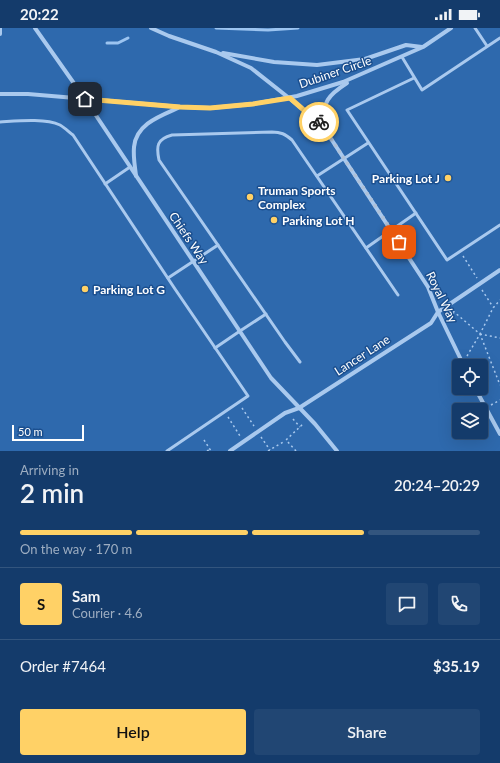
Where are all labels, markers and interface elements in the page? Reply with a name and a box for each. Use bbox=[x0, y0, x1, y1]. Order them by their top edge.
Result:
text: 20:22 bbox=[20, 5, 59, 23]
street label: Dubiner Circle bbox=[297, 53, 373, 91]
pin bbox=[68, 82, 102, 116]
icon: home bbox=[74, 88, 96, 110]
courier bbox=[299, 102, 339, 142]
icon: bike bbox=[308, 111, 330, 133]
place label: Parking Lot J bbox=[372, 171, 440, 186]
marker: Parking Lot J bbox=[443, 173, 453, 183]
place label: Truman Sports Complex bbox=[258, 183, 335, 212]
marker: Truman Sports Complex bbox=[245, 192, 255, 202]
street label: Chiefs Way bbox=[166, 209, 212, 268]
place label: Parking Lot H bbox=[282, 213, 355, 228]
marker: Parking Lot H bbox=[269, 215, 279, 225]
pin bbox=[382, 225, 416, 259]
icon: bag bbox=[388, 231, 410, 253]
street label: Royal Way bbox=[423, 269, 461, 326]
place label: Parking Lot G bbox=[93, 282, 165, 297]
marker: Parking Lot G bbox=[80, 284, 90, 294]
street label: Lancer Lane bbox=[331, 332, 393, 378]
map controls bbox=[452, 359, 488, 439]
button: locate bbox=[452, 359, 488, 395]
button: layers bbox=[452, 403, 488, 439]
scale bar bbox=[12, 423, 84, 442]
text: 50 m bbox=[18, 425, 43, 438]
text: Arriving in bbox=[20, 462, 79, 478]
text: 20:24–20:29 bbox=[394, 476, 480, 494]
text: 2 min bbox=[20, 477, 84, 509]
text: On the way · 170 m bbox=[20, 541, 132, 557]
button: chat bbox=[386, 583, 428, 625]
button: phone bbox=[438, 583, 480, 625]
text: Sam bbox=[72, 587, 100, 605]
text: S bbox=[37, 595, 45, 613]
text: Courier · 4.6 bbox=[72, 605, 143, 621]
text: Order #7464 bbox=[20, 657, 106, 675]
text: $35.19 bbox=[433, 657, 480, 675]
button: Help bbox=[20, 709, 246, 755]
button: Share bbox=[254, 709, 480, 755]

